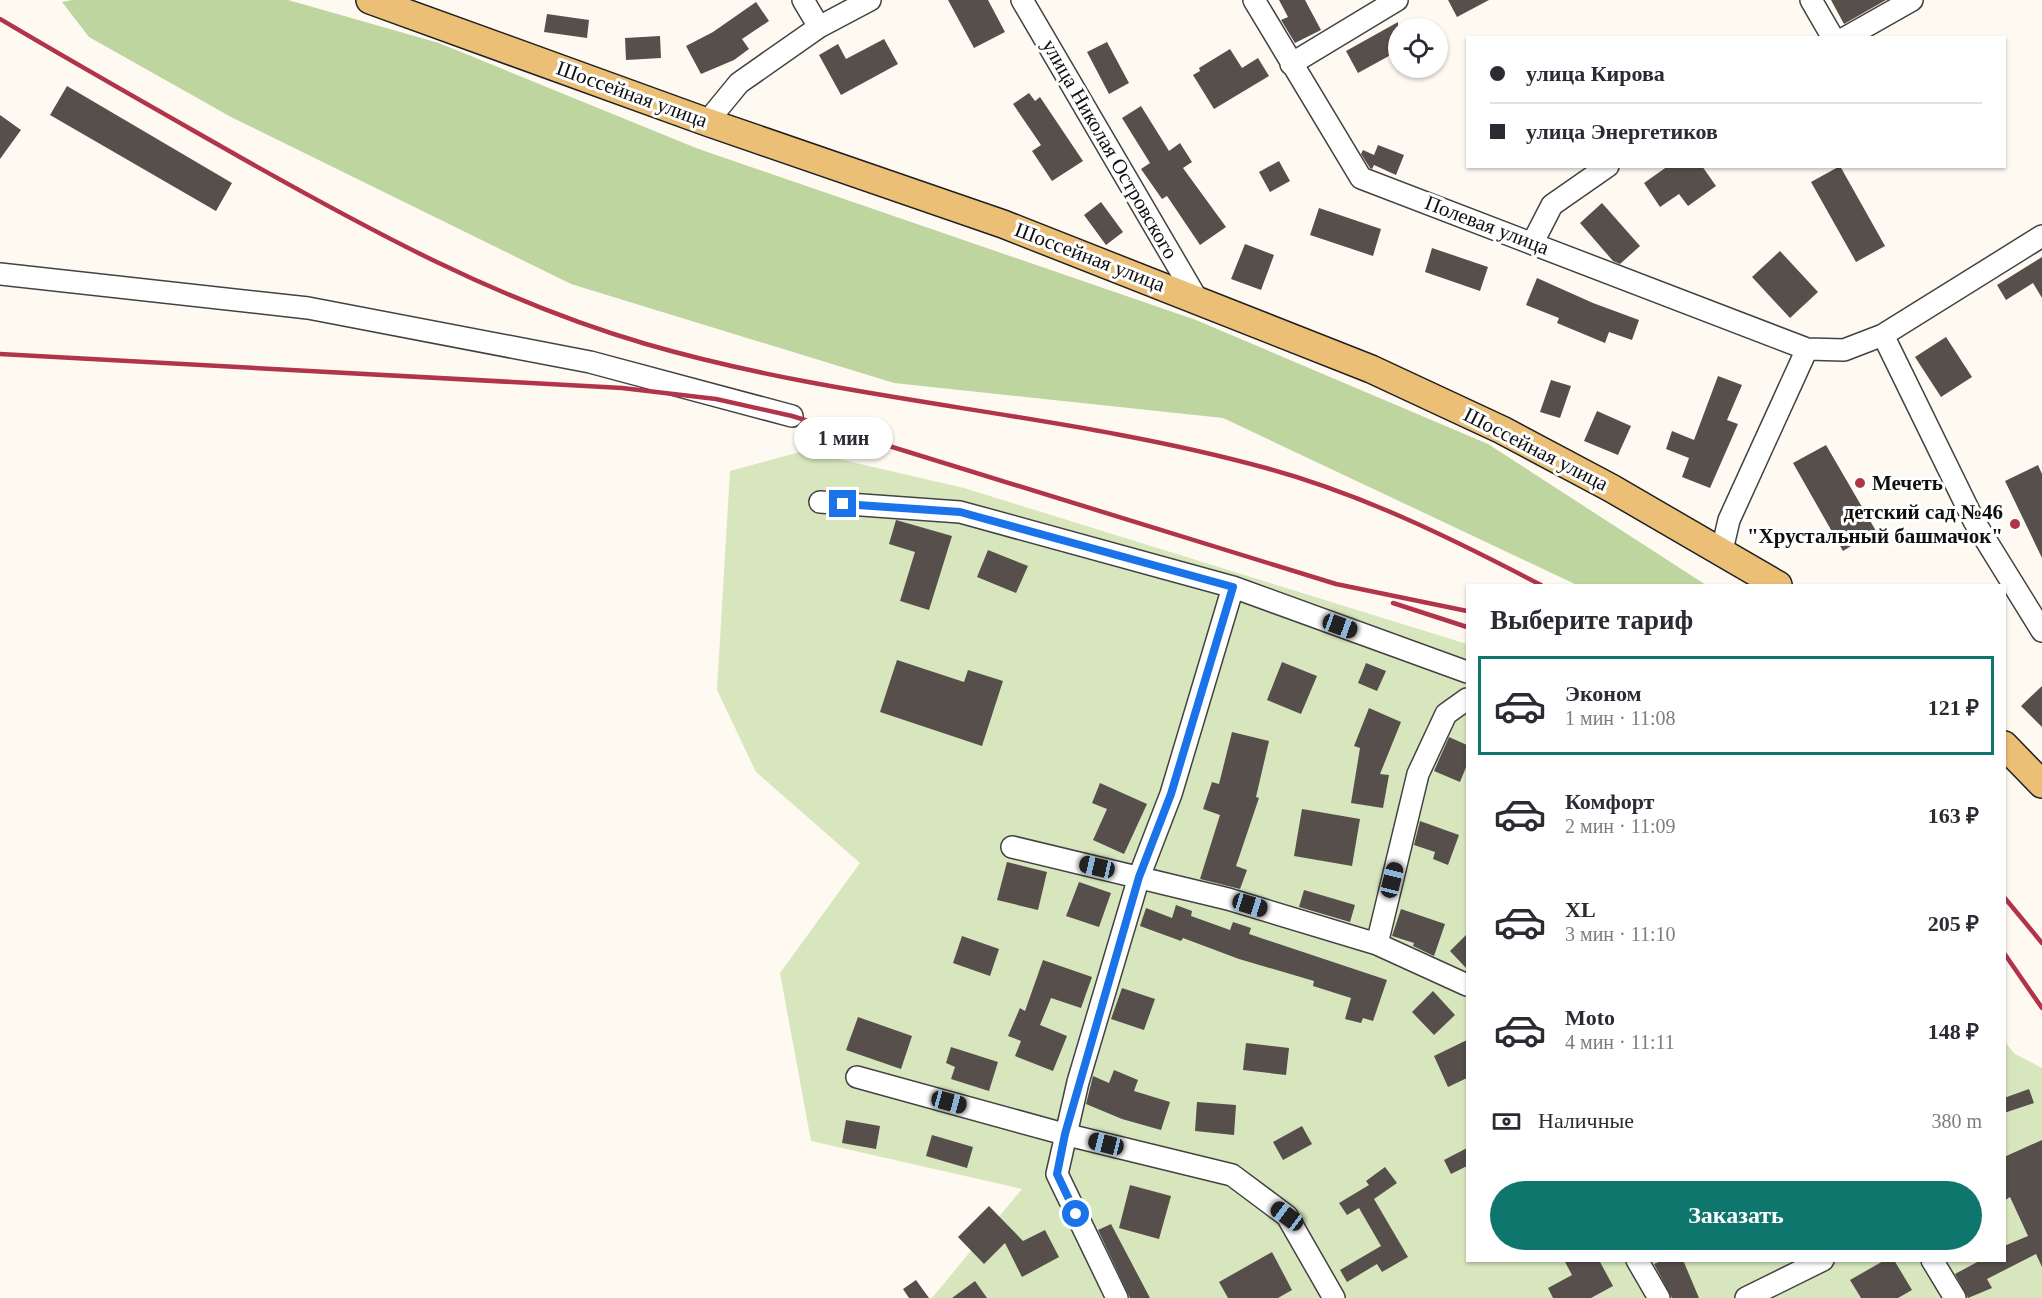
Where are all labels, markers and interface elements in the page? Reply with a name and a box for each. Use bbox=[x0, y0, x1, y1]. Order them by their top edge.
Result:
map controls bbox=[1388, 18, 1448, 78]
button: locate bbox=[1388, 18, 1448, 78]
street label: улица Николая Островского bbox=[1037, 35, 1183, 263]
street label: Шоссейная улица bbox=[553, 56, 711, 133]
text: улица Кирова bbox=[1526, 61, 1665, 86]
text: улица Энергетиков bbox=[1526, 119, 1718, 144]
street label: Полевая улица bbox=[1422, 190, 1553, 260]
street label: Шоссейная улица bbox=[1011, 217, 1169, 297]
street label: Шоссейная улица bbox=[1460, 402, 1613, 496]
callout: 1 мин bbox=[794, 417, 892, 459]
text: 1 мин bbox=[818, 427, 869, 449]
place label: Мечеть bbox=[1872, 471, 1943, 495]
marker: Мечеть bbox=[1853, 476, 1867, 490]
route end bbox=[829, 490, 856, 517]
place label: детский сад №46 "Хрустальный башмачок" bbox=[1747, 500, 2003, 548]
marker: детский сад №46 "Хрустальный башмачок" bbox=[2008, 517, 2022, 531]
text: Выберите тариф bbox=[1490, 605, 1693, 635]
car bbox=[1320, 611, 1360, 641]
icon: car bbox=[1493, 679, 1547, 733]
text: Эконом bbox=[1565, 681, 1642, 706]
text: 121 ₽ bbox=[1928, 695, 1979, 720]
text: 1 мин · 11:08 bbox=[1565, 707, 1676, 729]
icon: car bbox=[1493, 787, 1547, 841]
text: Комфорт bbox=[1565, 789, 1654, 814]
text: 163 ₽ bbox=[1928, 803, 1979, 828]
text: 2 мин · 11:09 bbox=[1565, 815, 1676, 837]
car bbox=[1077, 854, 1117, 880]
car bbox=[1379, 860, 1405, 900]
car bbox=[1230, 891, 1270, 919]
icon: car bbox=[1493, 895, 1547, 949]
text: XL bbox=[1565, 897, 1596, 922]
text: 205 ₽ bbox=[1928, 911, 1979, 936]
text: 3 мин · 11:10 bbox=[1565, 923, 1676, 945]
icon: car bbox=[1493, 1003, 1547, 1057]
text: Moto bbox=[1565, 1005, 1615, 1030]
text: 148 ₽ bbox=[1928, 1019, 1979, 1044]
text: 4 мин · 11:11 bbox=[1565, 1031, 1675, 1053]
car bbox=[929, 1089, 969, 1115]
icon: cash bbox=[1490, 1105, 1523, 1138]
text: Наличные bbox=[1538, 1108, 1634, 1133]
text: 380 m bbox=[1931, 1110, 1982, 1132]
car bbox=[1086, 1131, 1126, 1157]
button: Заказать bbox=[1490, 1181, 1982, 1250]
car bbox=[1267, 1198, 1307, 1234]
route start bbox=[1062, 1200, 1089, 1227]

